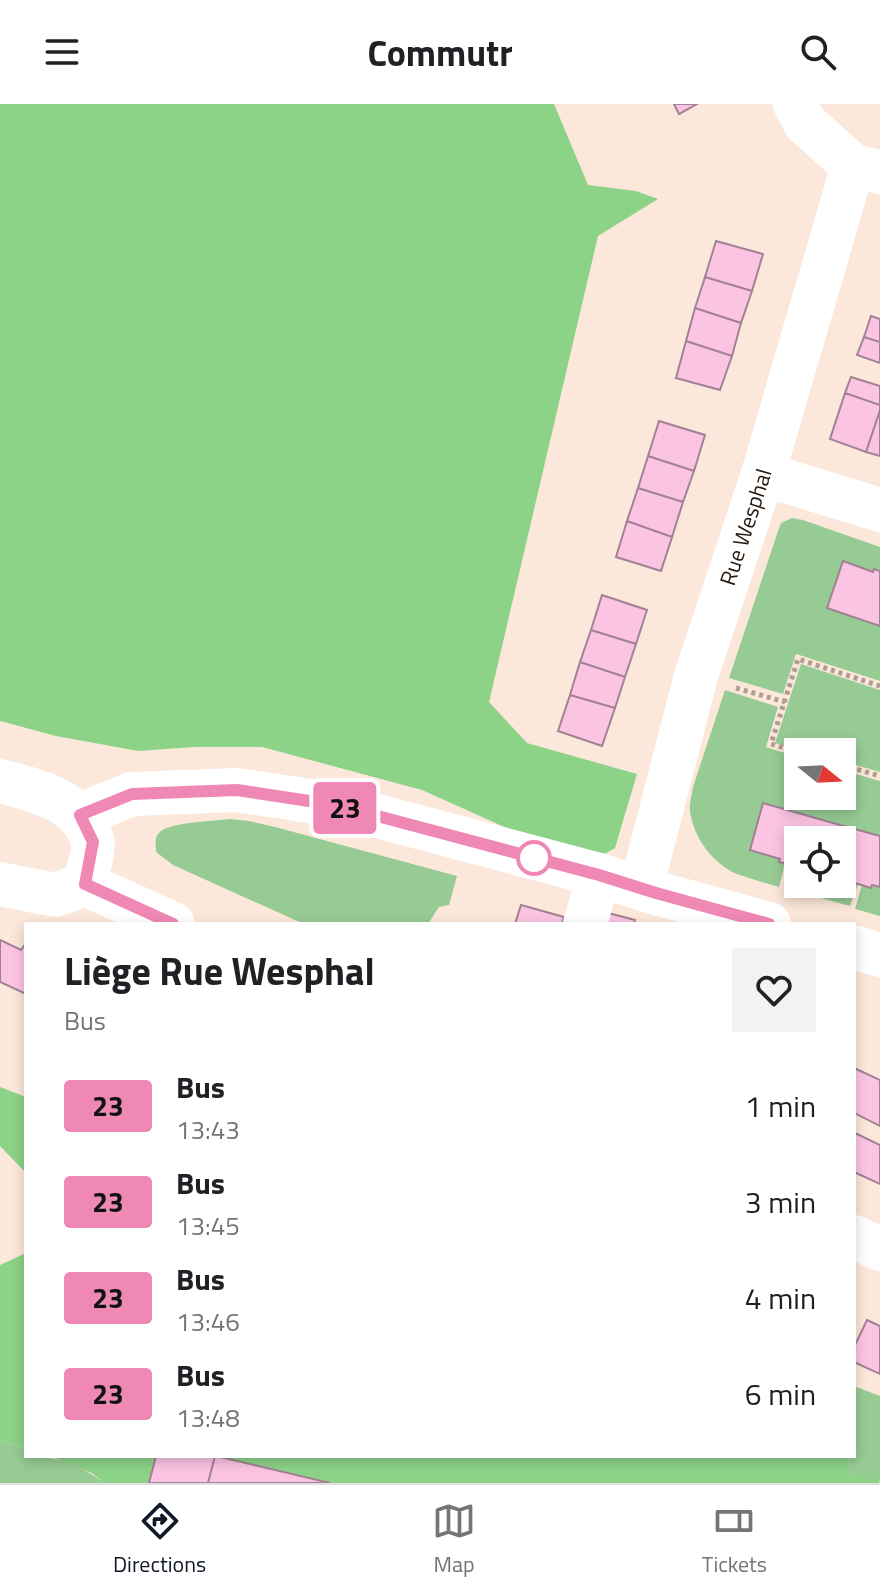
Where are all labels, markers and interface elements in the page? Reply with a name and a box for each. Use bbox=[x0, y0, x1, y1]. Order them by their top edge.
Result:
text: Commutr bbox=[367, 25, 513, 80]
icon: menu bbox=[40, 30, 84, 74]
icon: search bbox=[796, 30, 840, 74]
street label: Rue Wesphal bbox=[710, 465, 781, 590]
north arrow bbox=[784, 738, 856, 810]
map controls bbox=[784, 738, 856, 898]
line badge: 23 bbox=[309, 782, 381, 834]
text: 23 bbox=[329, 786, 361, 829]
button: locate bbox=[784, 826, 856, 898]
unlabelled marker bbox=[517, 841, 551, 875]
text: Liège Rue Wesphal bbox=[64, 942, 375, 1000]
button: heart bbox=[732, 948, 816, 1032]
text: Bus bbox=[64, 1001, 106, 1040]
text: Bus bbox=[176, 1064, 225, 1110]
text: 1 min bbox=[745, 1083, 816, 1129]
text: 23 bbox=[92, 1084, 124, 1127]
text: 13:43 bbox=[176, 1110, 240, 1149]
text: Bus bbox=[176, 1160, 225, 1206]
text: 3 min bbox=[745, 1179, 816, 1225]
text: 23 bbox=[92, 1180, 124, 1223]
text: 13:45 bbox=[176, 1206, 240, 1245]
text: Bus bbox=[176, 1256, 225, 1302]
text: 4 min bbox=[745, 1275, 816, 1321]
text: 23 bbox=[92, 1276, 124, 1319]
text: 13:46 bbox=[176, 1302, 240, 1341]
text: Bus bbox=[176, 1352, 225, 1398]
text: 6 min bbox=[745, 1371, 816, 1417]
text: 23 bbox=[92, 1372, 124, 1415]
text: 13:48 bbox=[176, 1398, 240, 1437]
tab: Directions bbox=[113, 1499, 206, 1581]
tab: Map bbox=[432, 1499, 476, 1581]
tab: Tickets bbox=[702, 1499, 767, 1581]

